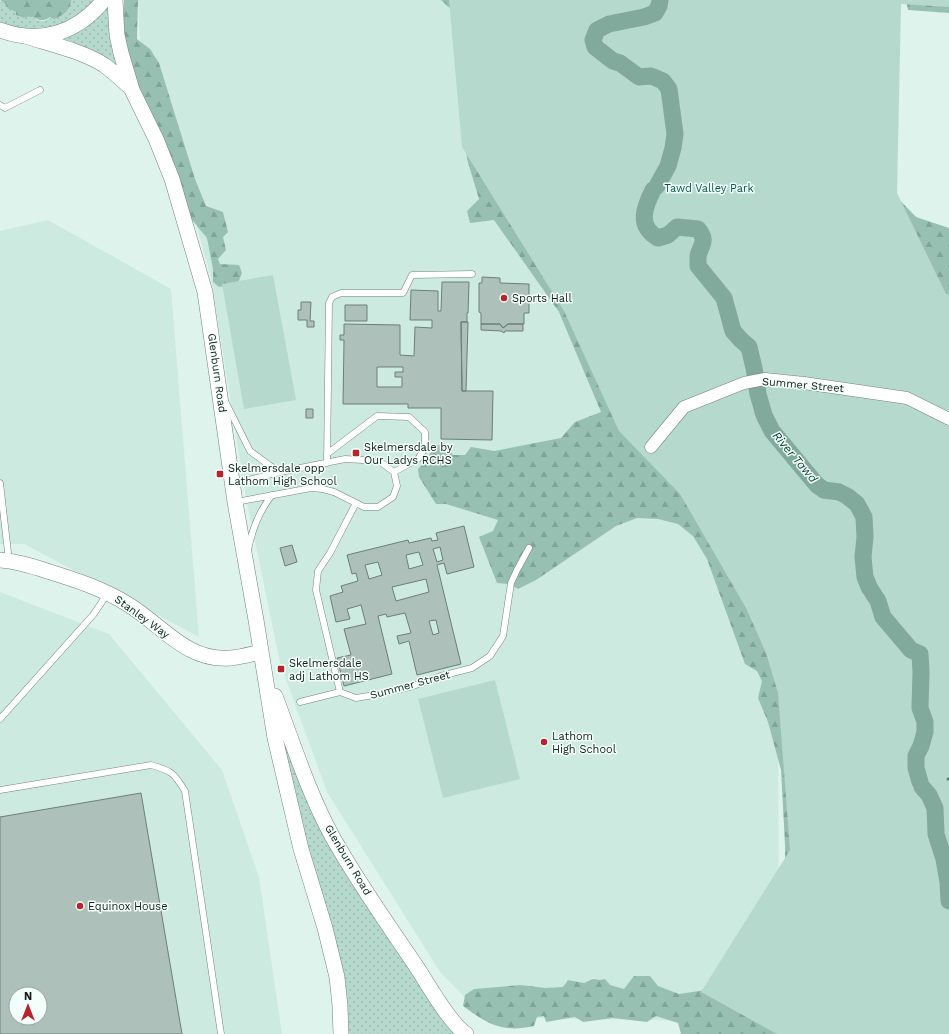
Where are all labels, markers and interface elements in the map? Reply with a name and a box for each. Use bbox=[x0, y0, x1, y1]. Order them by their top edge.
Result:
park label: Tawd Valley Park bbox=[664, 182, 754, 195]
place label: Sports Hall bbox=[512, 292, 572, 305]
marker: Sports Hall bbox=[499, 293, 509, 303]
street label: Glenburn Road bbox=[205, 332, 229, 414]
street label: Summer Street bbox=[761, 375, 845, 395]
water label: River Tawd bbox=[770, 429, 821, 486]
place label: Skelmersdale by Our Ladys RCHS bbox=[364, 441, 453, 467]
marker: Skelmersdale by Our Ladys RCHS bbox=[351, 448, 361, 458]
place label: Skelmersdale opp Lathom High School bbox=[228, 462, 337, 488]
marker: Skelmersdale opp Lathom High School bbox=[215, 469, 225, 479]
street label: Stanley Way bbox=[112, 593, 172, 641]
place label: Skelmersdale adj Lathom HS bbox=[289, 657, 369, 683]
marker: Skelmersdale adj Lathom HS bbox=[276, 664, 286, 674]
street label: Summer Street bbox=[369, 668, 452, 702]
place label: Lathom High School bbox=[552, 730, 617, 756]
marker: Lathom High School bbox=[539, 737, 549, 747]
street label: Glenburn Road bbox=[322, 822, 374, 898]
place label: Equinox House bbox=[88, 900, 168, 913]
marker: Equinox House bbox=[75, 901, 85, 911]
north arrow bbox=[8, 986, 48, 1026]
text: N bbox=[24, 990, 32, 1003]

